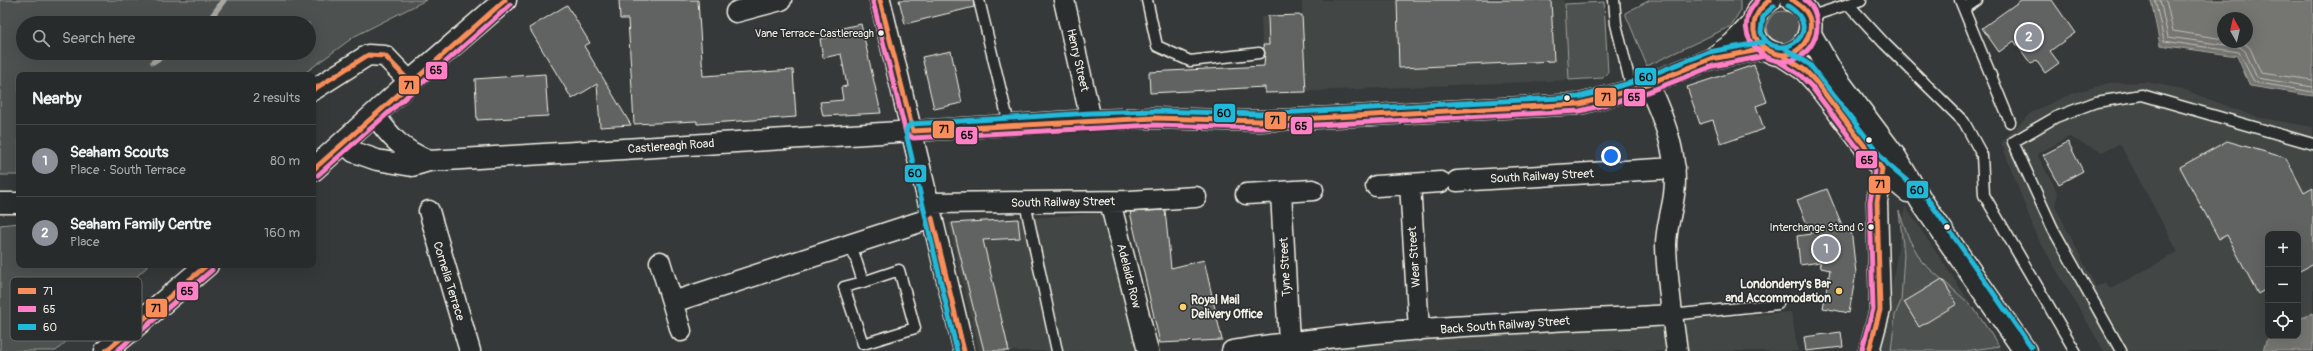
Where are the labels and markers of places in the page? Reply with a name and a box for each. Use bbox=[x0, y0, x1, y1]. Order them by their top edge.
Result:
pin: 2 bbox=[2016, 22, 2042, 52]
place label: Vane Terrace-Castlereagh bbox=[755, 27, 874, 40]
marker: Vane Terrace-Castlereagh bbox=[876, 28, 886, 38]
unlabelled marker bbox=[1562, 93, 1572, 103]
unlabelled marker bbox=[1864, 135, 1874, 145]
place label: Interchange Stand C bbox=[1769, 221, 1864, 234]
marker: Interchange Stand C bbox=[1866, 222, 1876, 232]
unlabelled marker bbox=[1942, 222, 1952, 232]
pin: 1 bbox=[1813, 234, 1839, 264]
place label: Londonderry's Bar and Accommodation bbox=[1725, 277, 1832, 306]
marker: Londonderry's Bar and Accommodation bbox=[1834, 286, 1844, 296]
place label: Royal Mail Delivery Office bbox=[1191, 293, 1264, 322]
marker: Royal Mail Delivery Office bbox=[1178, 302, 1188, 312]

